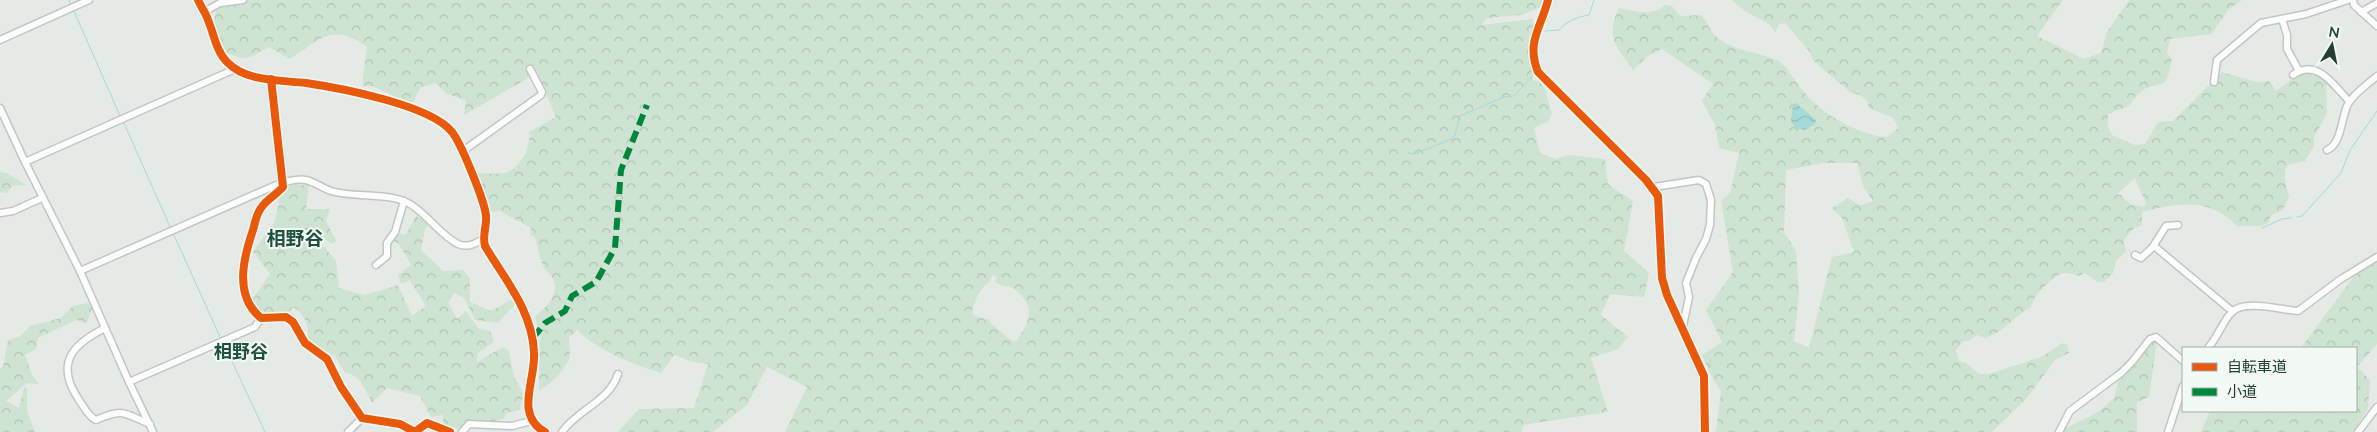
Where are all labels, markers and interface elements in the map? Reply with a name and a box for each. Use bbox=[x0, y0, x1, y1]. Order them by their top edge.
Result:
north arrow bbox=[2307, 20, 2357, 70]
text: N bbox=[2328, 22, 2341, 41]
district label: 相野谷 bbox=[266, 226, 324, 249]
district label: 相野谷 bbox=[214, 340, 268, 362]
legend bbox=[2182, 347, 2357, 412]
text: 自転車道 bbox=[2227, 357, 2287, 375]
text: 小道 bbox=[2227, 382, 2257, 400]

